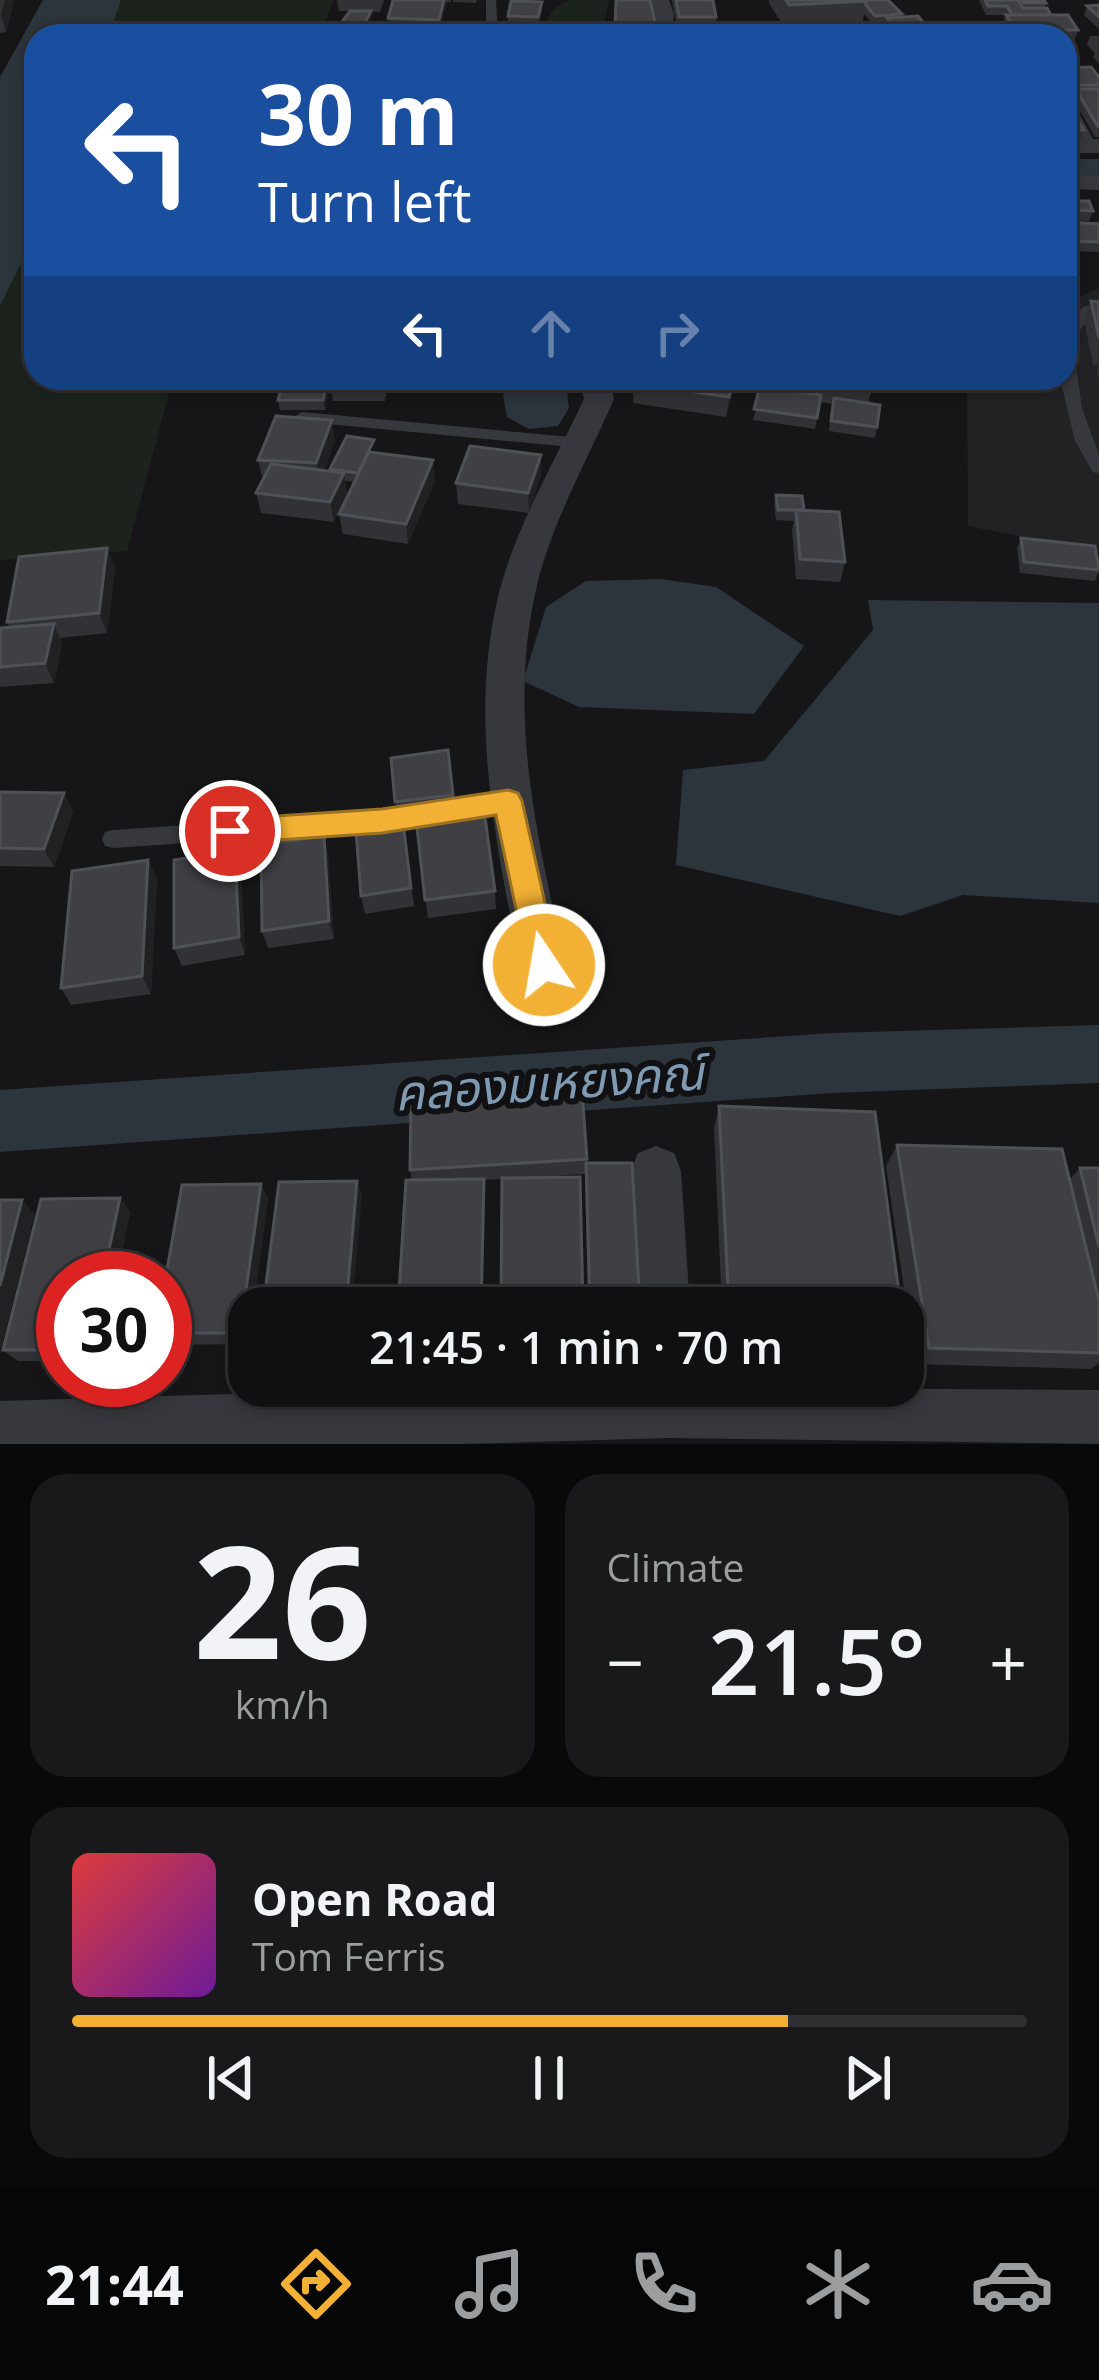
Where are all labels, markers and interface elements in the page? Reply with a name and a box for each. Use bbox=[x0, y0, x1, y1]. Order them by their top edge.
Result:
text: 30 m bbox=[258, 55, 458, 170]
icon: left bbox=[60, 72, 216, 228]
text: Turn left bbox=[258, 164, 471, 238]
icon: left bbox=[392, 300, 458, 366]
icon: ahead bbox=[518, 300, 584, 366]
icon: right bbox=[644, 300, 710, 366]
pin bbox=[179, 780, 281, 882]
icon: arrive bbox=[197, 798, 263, 864]
position arrow bbox=[481, 902, 607, 1028]
water label: คลองมเหยงคณ์ bbox=[392, 1038, 713, 1125]
speed limit sign: 30 bbox=[36, 1251, 192, 1407]
text: 21:45 · 1 min · 70 m bbox=[369, 1316, 783, 1377]
text: 26 bbox=[193, 1492, 371, 1705]
text: Climate bbox=[607, 1540, 744, 1593]
text: 21.5° bbox=[708, 1599, 926, 1721]
text: − bbox=[607, 1616, 644, 1706]
text: + bbox=[989, 1616, 1027, 1706]
text: km/h bbox=[235, 1677, 330, 1730]
text: Open Road bbox=[252, 1868, 497, 1929]
text: Tom Ferris bbox=[252, 1929, 446, 1982]
icon: previous bbox=[198, 2045, 264, 2111]
icon: pause bbox=[516, 2045, 582, 2111]
icon: next bbox=[835, 2045, 901, 2111]
icon: directions bbox=[274, 2242, 358, 2326]
icon: music bbox=[448, 2242, 532, 2326]
icon: phone bbox=[622, 2242, 706, 2326]
icon: climate bbox=[796, 2242, 880, 2326]
icon: car bbox=[970, 2242, 1054, 2326]
text: 21:44 bbox=[45, 2247, 184, 2321]

